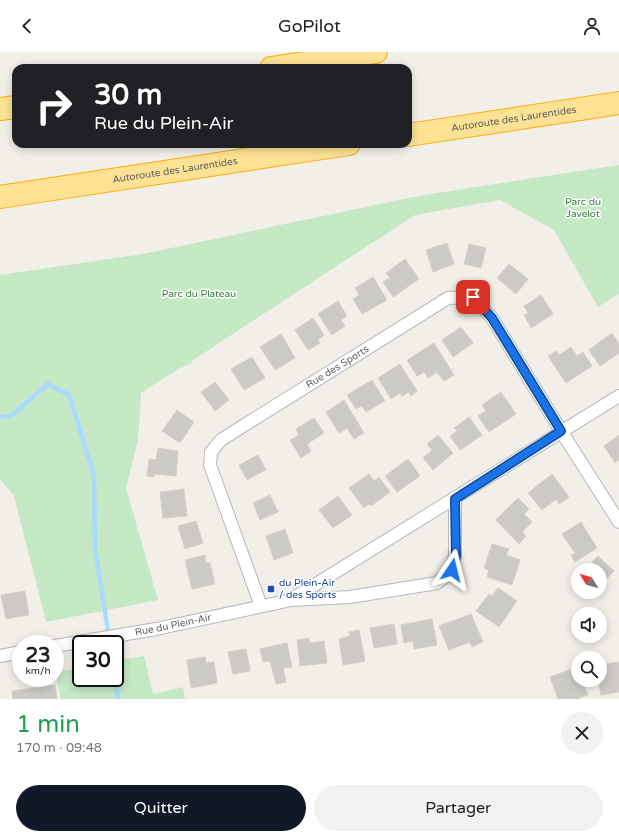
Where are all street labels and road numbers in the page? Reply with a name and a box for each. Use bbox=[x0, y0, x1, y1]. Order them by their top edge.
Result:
street label: Autoroute des Laurentides bbox=[450, 104, 577, 134]
street label: Autoroute des Laurentides bbox=[112, 155, 239, 186]
street label: Rue des Sports bbox=[304, 343, 371, 391]
street label: Rue du Plein-Air bbox=[134, 611, 213, 638]

